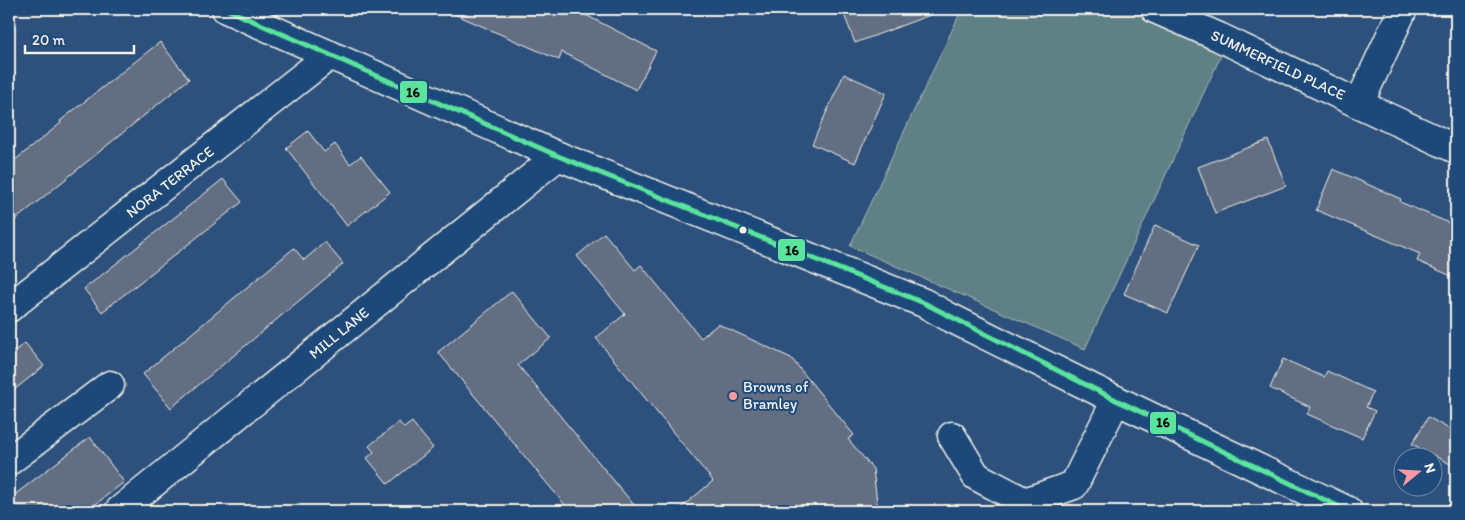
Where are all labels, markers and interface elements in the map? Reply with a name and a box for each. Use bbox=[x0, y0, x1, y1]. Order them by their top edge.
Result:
scale bar bbox=[25, 22, 134, 54]
street label: SUMMERFIELD PLACE bbox=[1208, 26, 1348, 104]
text: 20 m bbox=[32, 31, 66, 49]
line badge: 16 bbox=[399, 80, 428, 104]
text: 16 bbox=[406, 84, 421, 101]
street label: NORA TERRACE bbox=[123, 142, 217, 222]
unlabelled marker bbox=[738, 225, 748, 235]
line badge: 16 bbox=[777, 238, 806, 262]
text: 16 bbox=[785, 242, 800, 259]
street label: MILL LANE bbox=[306, 303, 372, 363]
place label: Browns of Bramley bbox=[743, 378, 809, 413]
marker: Browns of Bramley bbox=[727, 390, 739, 402]
line badge: 16 bbox=[1149, 411, 1177, 435]
text: 16 bbox=[1156, 414, 1171, 431]
north arrow bbox=[1392, 448, 1442, 498]
text: N bbox=[1420, 461, 1439, 475]

